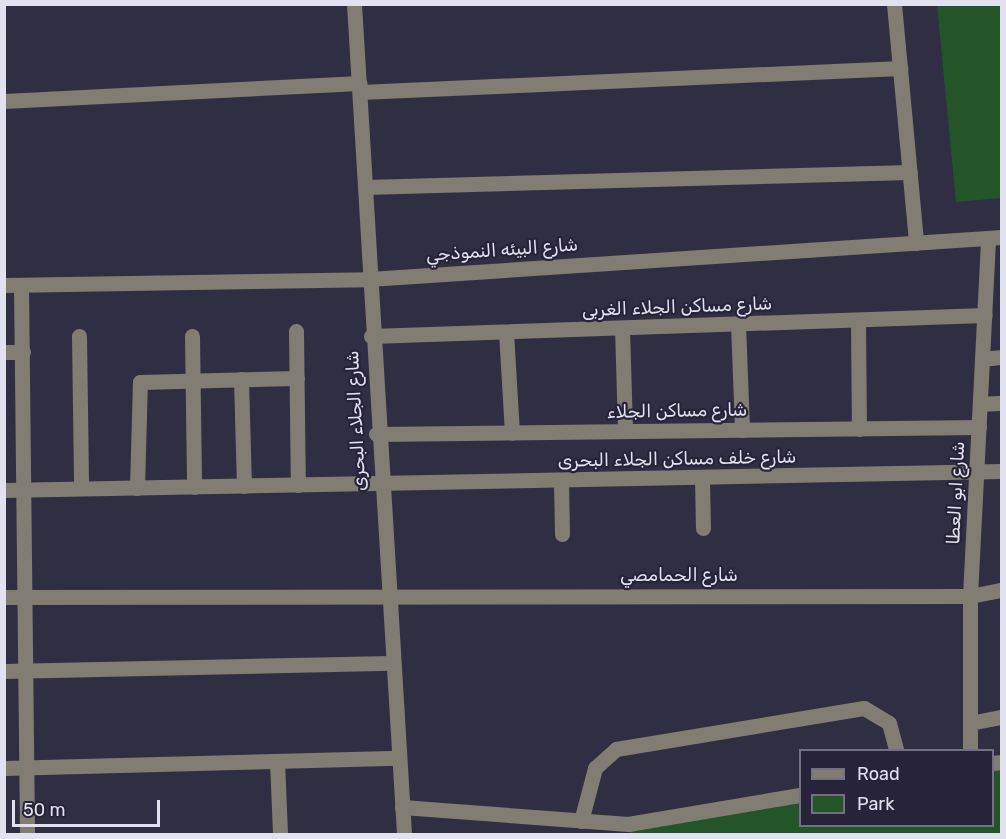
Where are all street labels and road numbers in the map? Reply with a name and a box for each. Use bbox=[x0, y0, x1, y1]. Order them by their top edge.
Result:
street label: شارع البيئه النموذجي bbox=[425, 234, 579, 266]
street label: شارع مساكن الجلاء الغربى bbox=[581, 293, 773, 321]
street label: شارع الجلاء البحرى bbox=[342, 350, 370, 492]
street label: شارع مساكن الجلاء bbox=[606, 399, 748, 423]
street label: شارع ابو العطا bbox=[943, 441, 969, 545]
street label: شارع خلف مساكن الجلاء البحرى bbox=[558, 446, 796, 472]
street label: شارع الحمامصي bbox=[620, 564, 738, 586]

